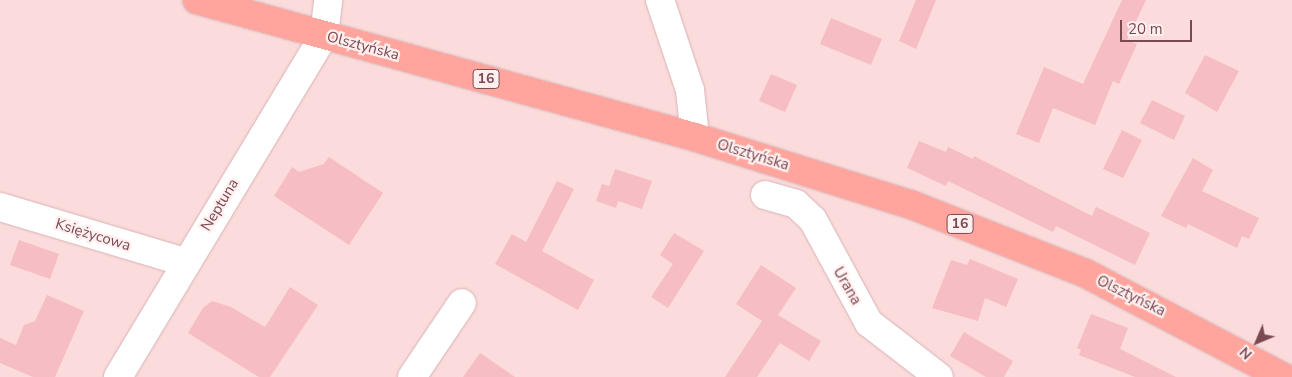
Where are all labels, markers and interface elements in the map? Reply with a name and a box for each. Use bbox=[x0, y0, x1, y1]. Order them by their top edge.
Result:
scale bar bbox=[1122, 10, 1194, 42]
text: 20 m bbox=[1128, 19, 1163, 39]
street label: Olsztyńska bbox=[325, 28, 401, 64]
road number: 16 bbox=[472, 68, 500, 90]
street label: Olsztyńska bbox=[715, 136, 791, 174]
street label: Neptuna bbox=[197, 176, 243, 234]
road number: 16 bbox=[946, 212, 974, 235]
street label: Księżycowa bbox=[53, 215, 133, 255]
street label: Urana bbox=[829, 264, 865, 308]
street label: Olsztyńska bbox=[1094, 272, 1168, 320]
north arrow bbox=[1232, 317, 1282, 367]
text: N bbox=[1236, 343, 1256, 363]

